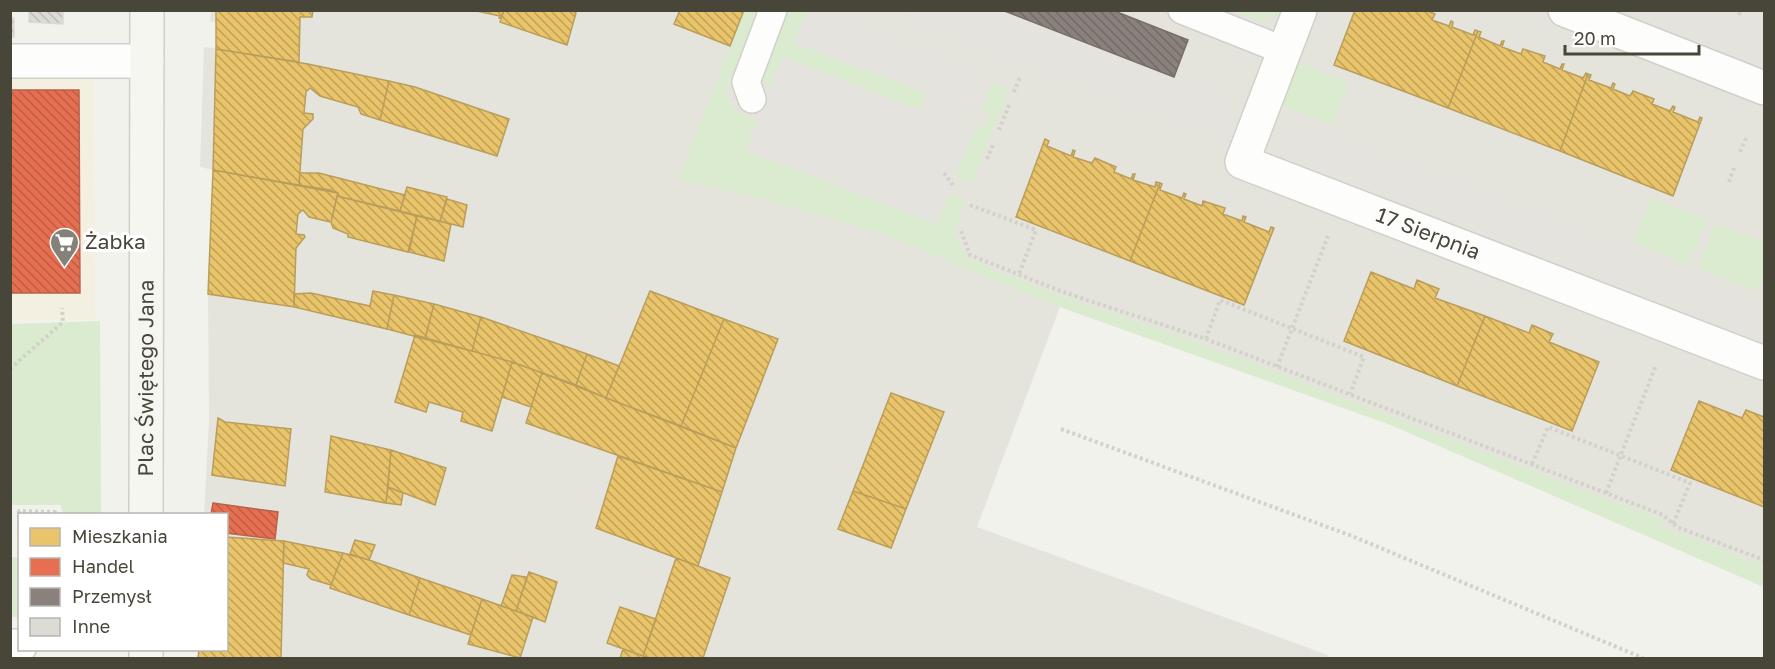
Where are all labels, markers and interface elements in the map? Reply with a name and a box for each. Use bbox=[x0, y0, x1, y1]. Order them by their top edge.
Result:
scale bar bbox=[1565, 18, 1698, 56]
text: 20 m bbox=[1574, 27, 1616, 49]
street label: 17 Sierpnia bbox=[1373, 201, 1484, 264]
supermarket icon: Żabka bbox=[48, 226, 80, 268]
place label: Żabka bbox=[85, 228, 146, 254]
street label: Plac Świętego Jana bbox=[132, 280, 158, 476]
legend bbox=[18, 513, 228, 651]
text: Mieszkania bbox=[72, 525, 168, 547]
text: Handel bbox=[72, 555, 134, 577]
text: Przemysł bbox=[72, 585, 152, 607]
text: Inne bbox=[72, 615, 110, 637]

